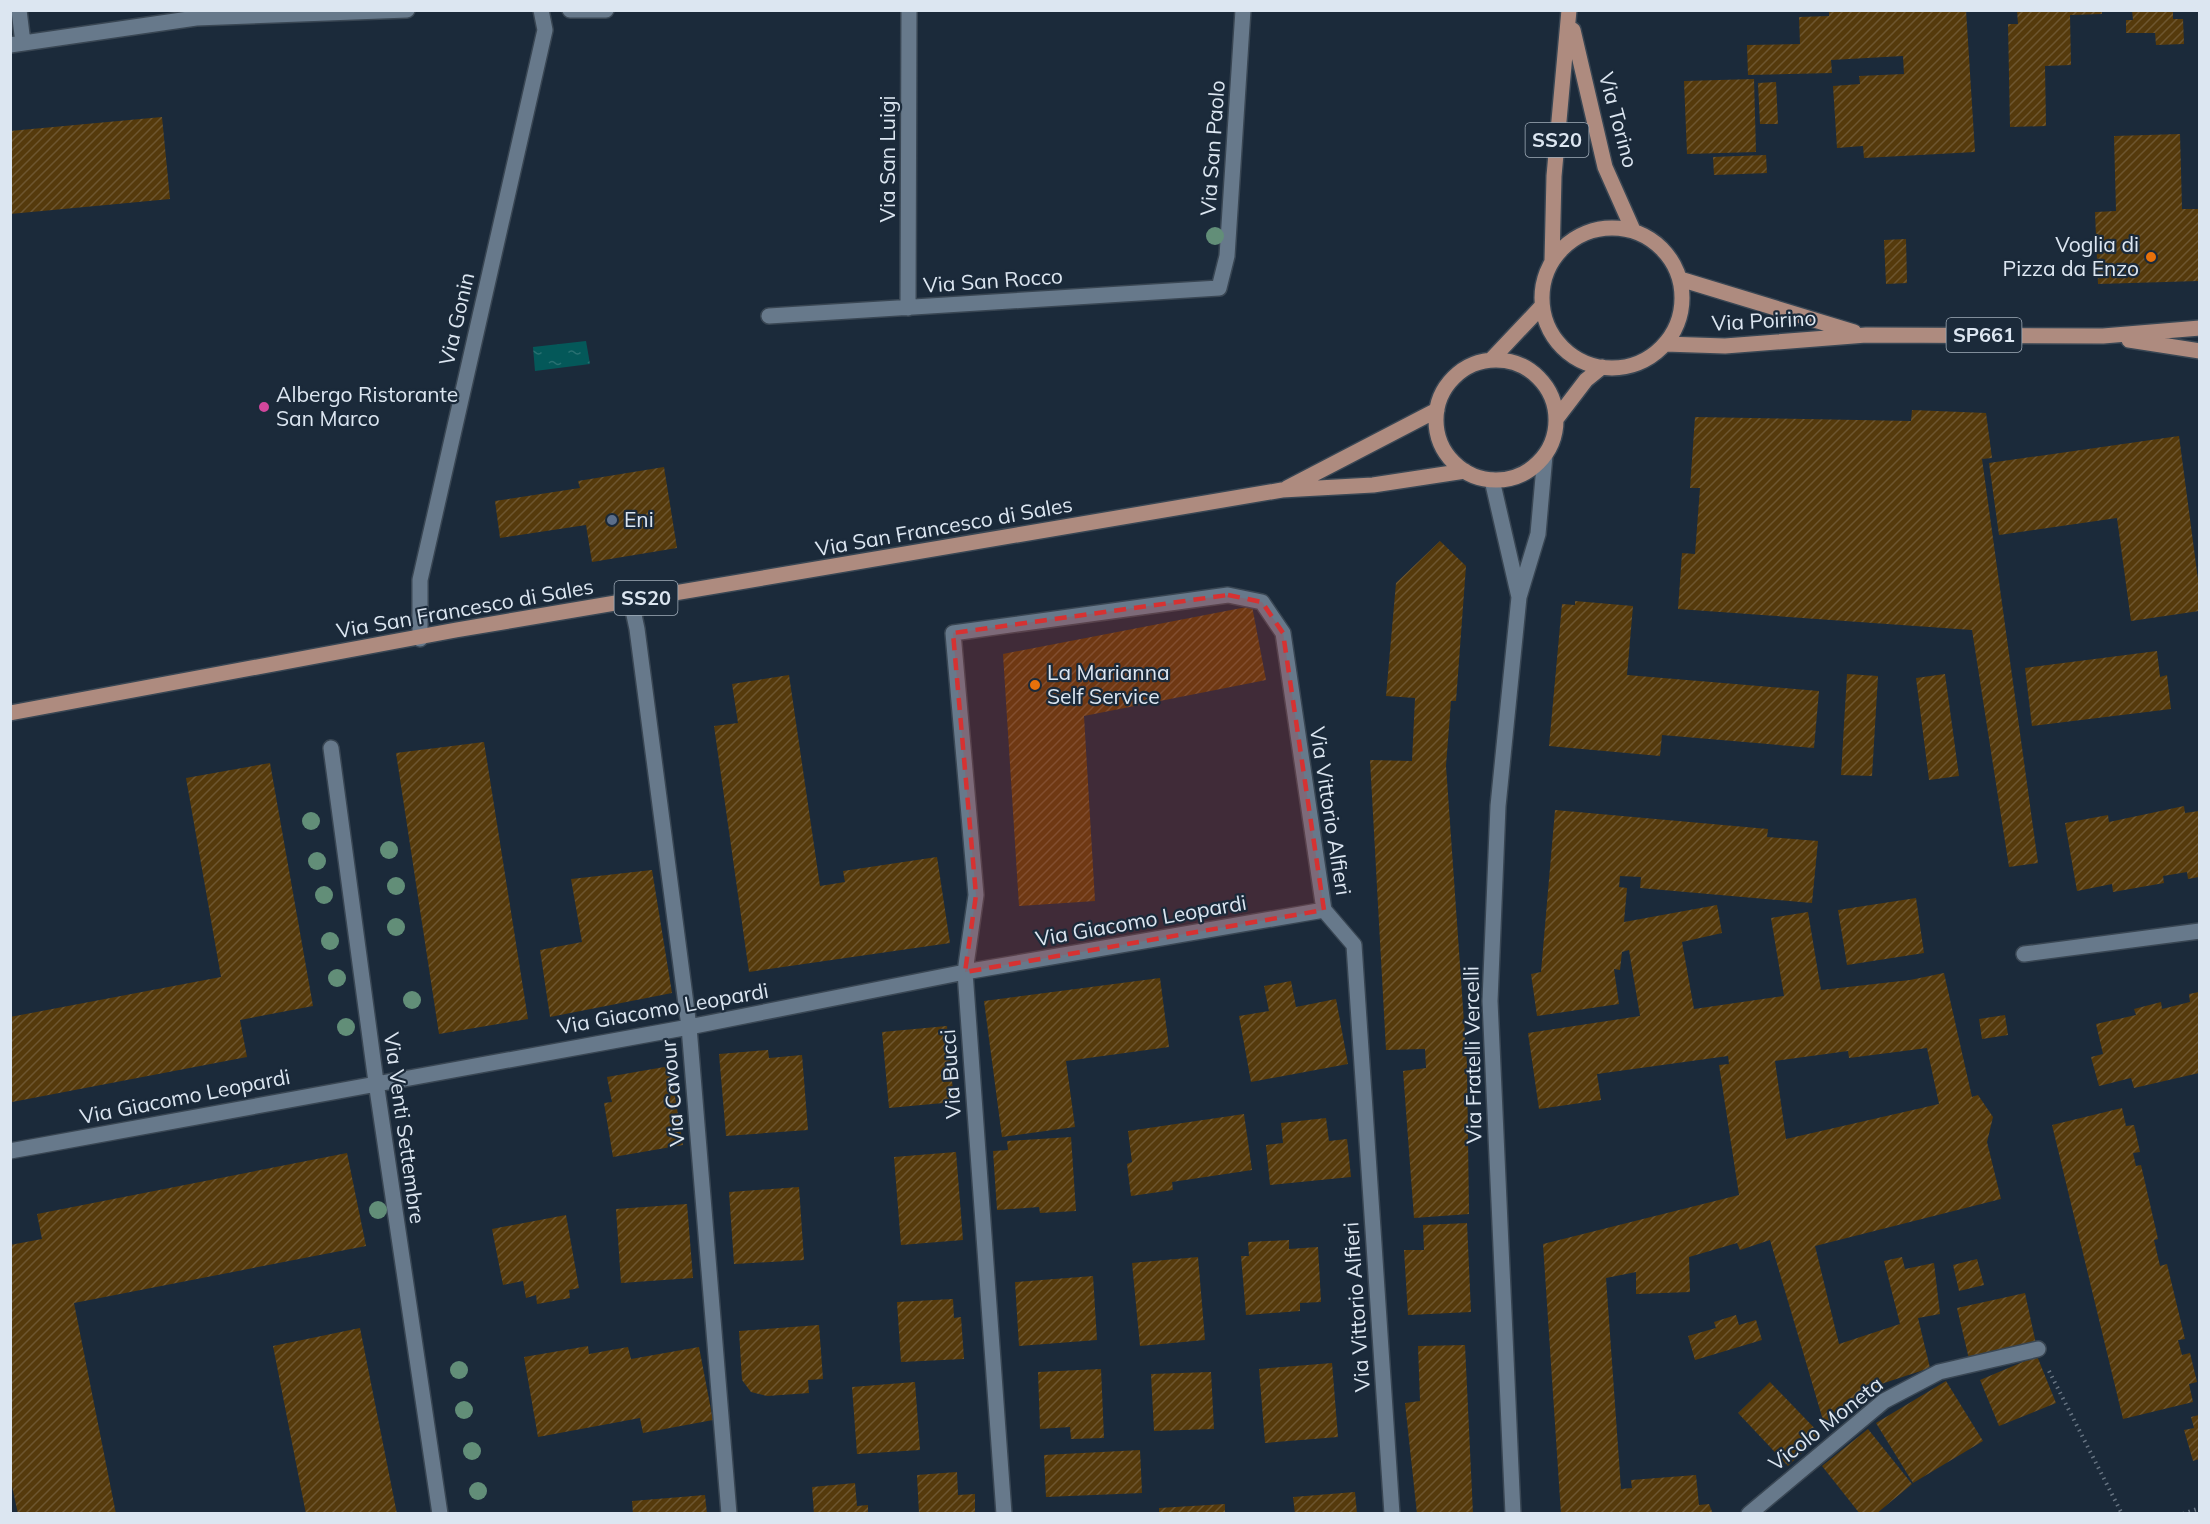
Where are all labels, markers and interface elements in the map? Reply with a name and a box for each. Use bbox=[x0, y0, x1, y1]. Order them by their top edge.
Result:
street label: Via Torino bbox=[1594, 69, 1644, 170]
street label: Via San Paolo bbox=[1194, 79, 1230, 217]
street label: Via San Luigi bbox=[874, 95, 900, 223]
road number: SS20 bbox=[1526, 123, 1588, 157]
place label: Voglia di Pizza da Enzo bbox=[2003, 231, 2139, 281]
marker: Voglia di Pizza da Enzo bbox=[2144, 250, 2158, 264]
street label: Via San Rocco bbox=[922, 262, 1064, 298]
street label: Via Gonin bbox=[433, 270, 479, 368]
street label: Via Poirino bbox=[1711, 304, 1817, 336]
road number: SP661 bbox=[1946, 318, 2022, 352]
place label: Albergo Ristorante San Marco bbox=[276, 381, 458, 431]
marker: Albergo Ristorante San Marco bbox=[257, 400, 271, 414]
street label: Via San Francesco di Sales bbox=[813, 491, 1074, 561]
place label: Eni bbox=[624, 506, 654, 532]
marker: Eni bbox=[605, 513, 619, 527]
street label: Via San Francesco di Sales bbox=[334, 573, 595, 643]
road number: SS20 bbox=[614, 581, 678, 615]
place label: La Marianna Self Service bbox=[1047, 659, 1170, 709]
marker: La Marianna Self Service bbox=[1028, 678, 1042, 692]
street label: Via Vittorio Alfieri bbox=[1305, 725, 1357, 897]
street label: Via Giacomo Leopardi bbox=[1033, 889, 1248, 951]
street label: Via Fratelli Vercelli bbox=[1457, 966, 1487, 1144]
street label: Via Giacomo Leopardi bbox=[555, 977, 770, 1039]
street label: Via Bucci bbox=[934, 1028, 966, 1120]
street label: Via Venti Settembre bbox=[379, 1031, 431, 1225]
street label: Via Cavour bbox=[654, 1038, 690, 1148]
street label: Via Giacomo Leopardi bbox=[77, 1063, 292, 1129]
street label: Via Vittorio Alfieri bbox=[1337, 1221, 1375, 1393]
street label: Vicolo Moneta bbox=[1763, 1370, 1888, 1476]

